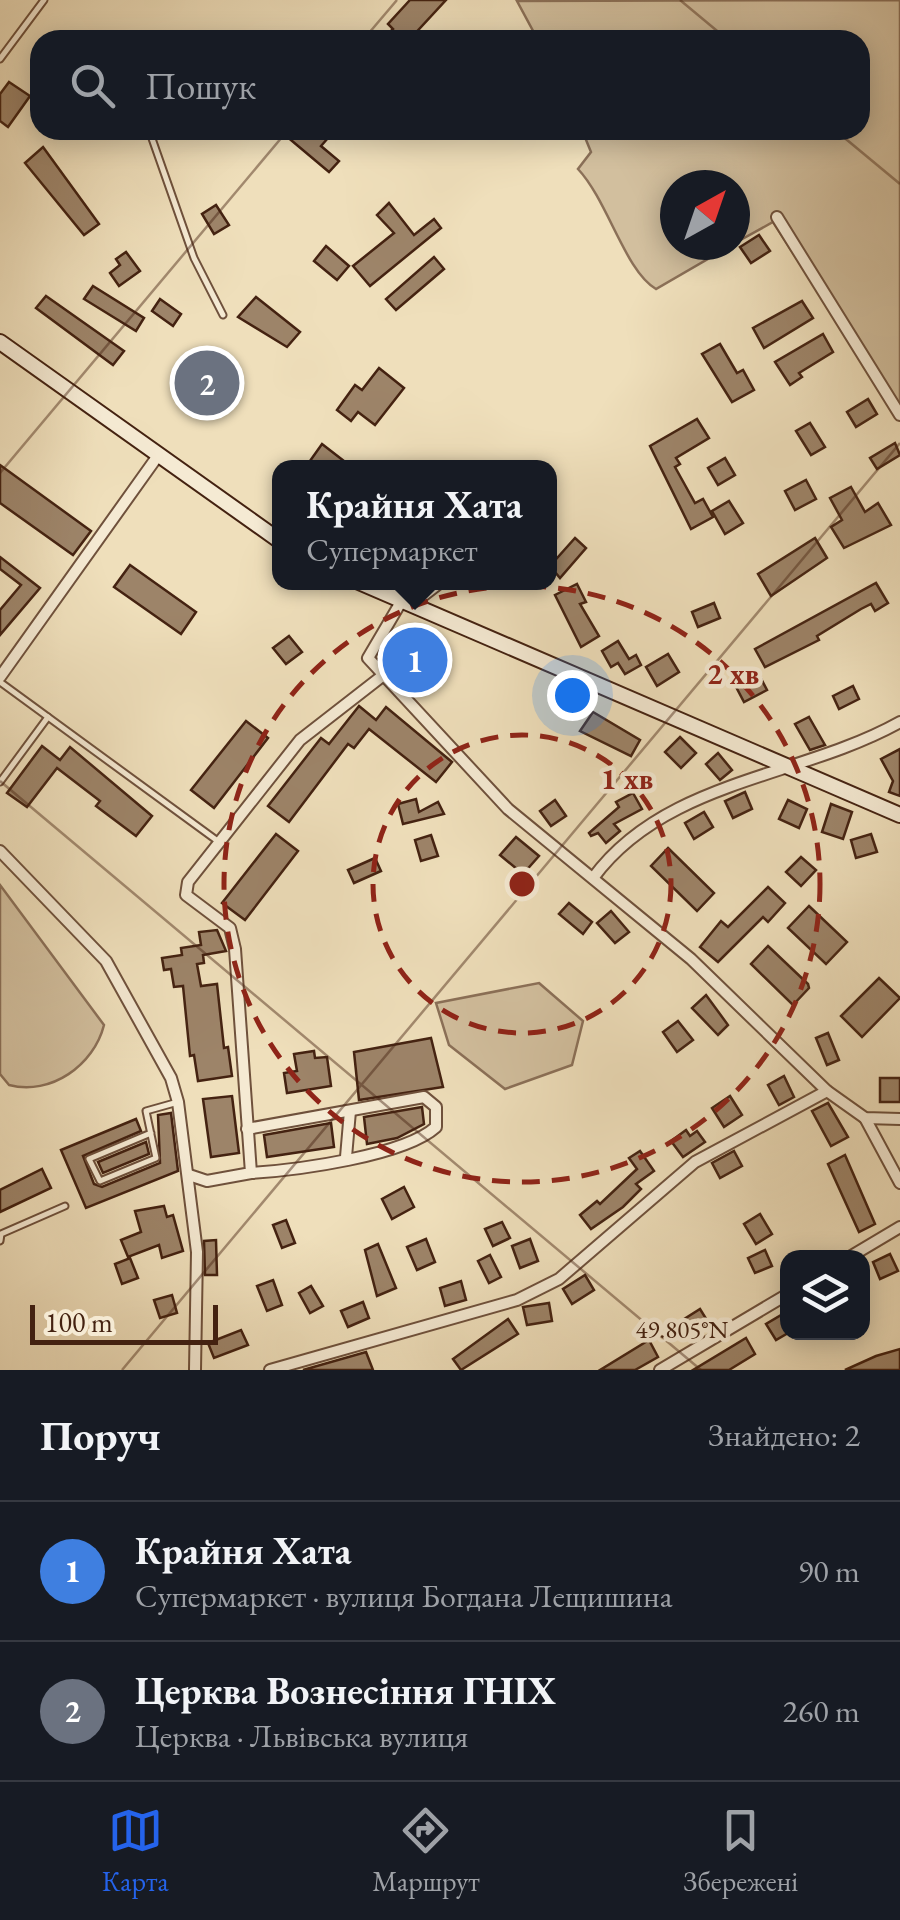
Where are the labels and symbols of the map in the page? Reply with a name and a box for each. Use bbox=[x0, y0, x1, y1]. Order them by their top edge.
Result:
north arrow bbox=[660, 170, 750, 260]
pin: 2 bbox=[174, 346, 240, 420]
pin: 1 bbox=[382, 622, 448, 698]
text: 2 хв bbox=[707, 654, 759, 693]
your location bbox=[547, 670, 598, 721]
text: 1 хв bbox=[601, 759, 653, 798]
centre of rings bbox=[504, 866, 540, 902]
scale bar bbox=[30, 1300, 218, 1344]
text: 49.805°N bbox=[636, 1313, 729, 1345]

